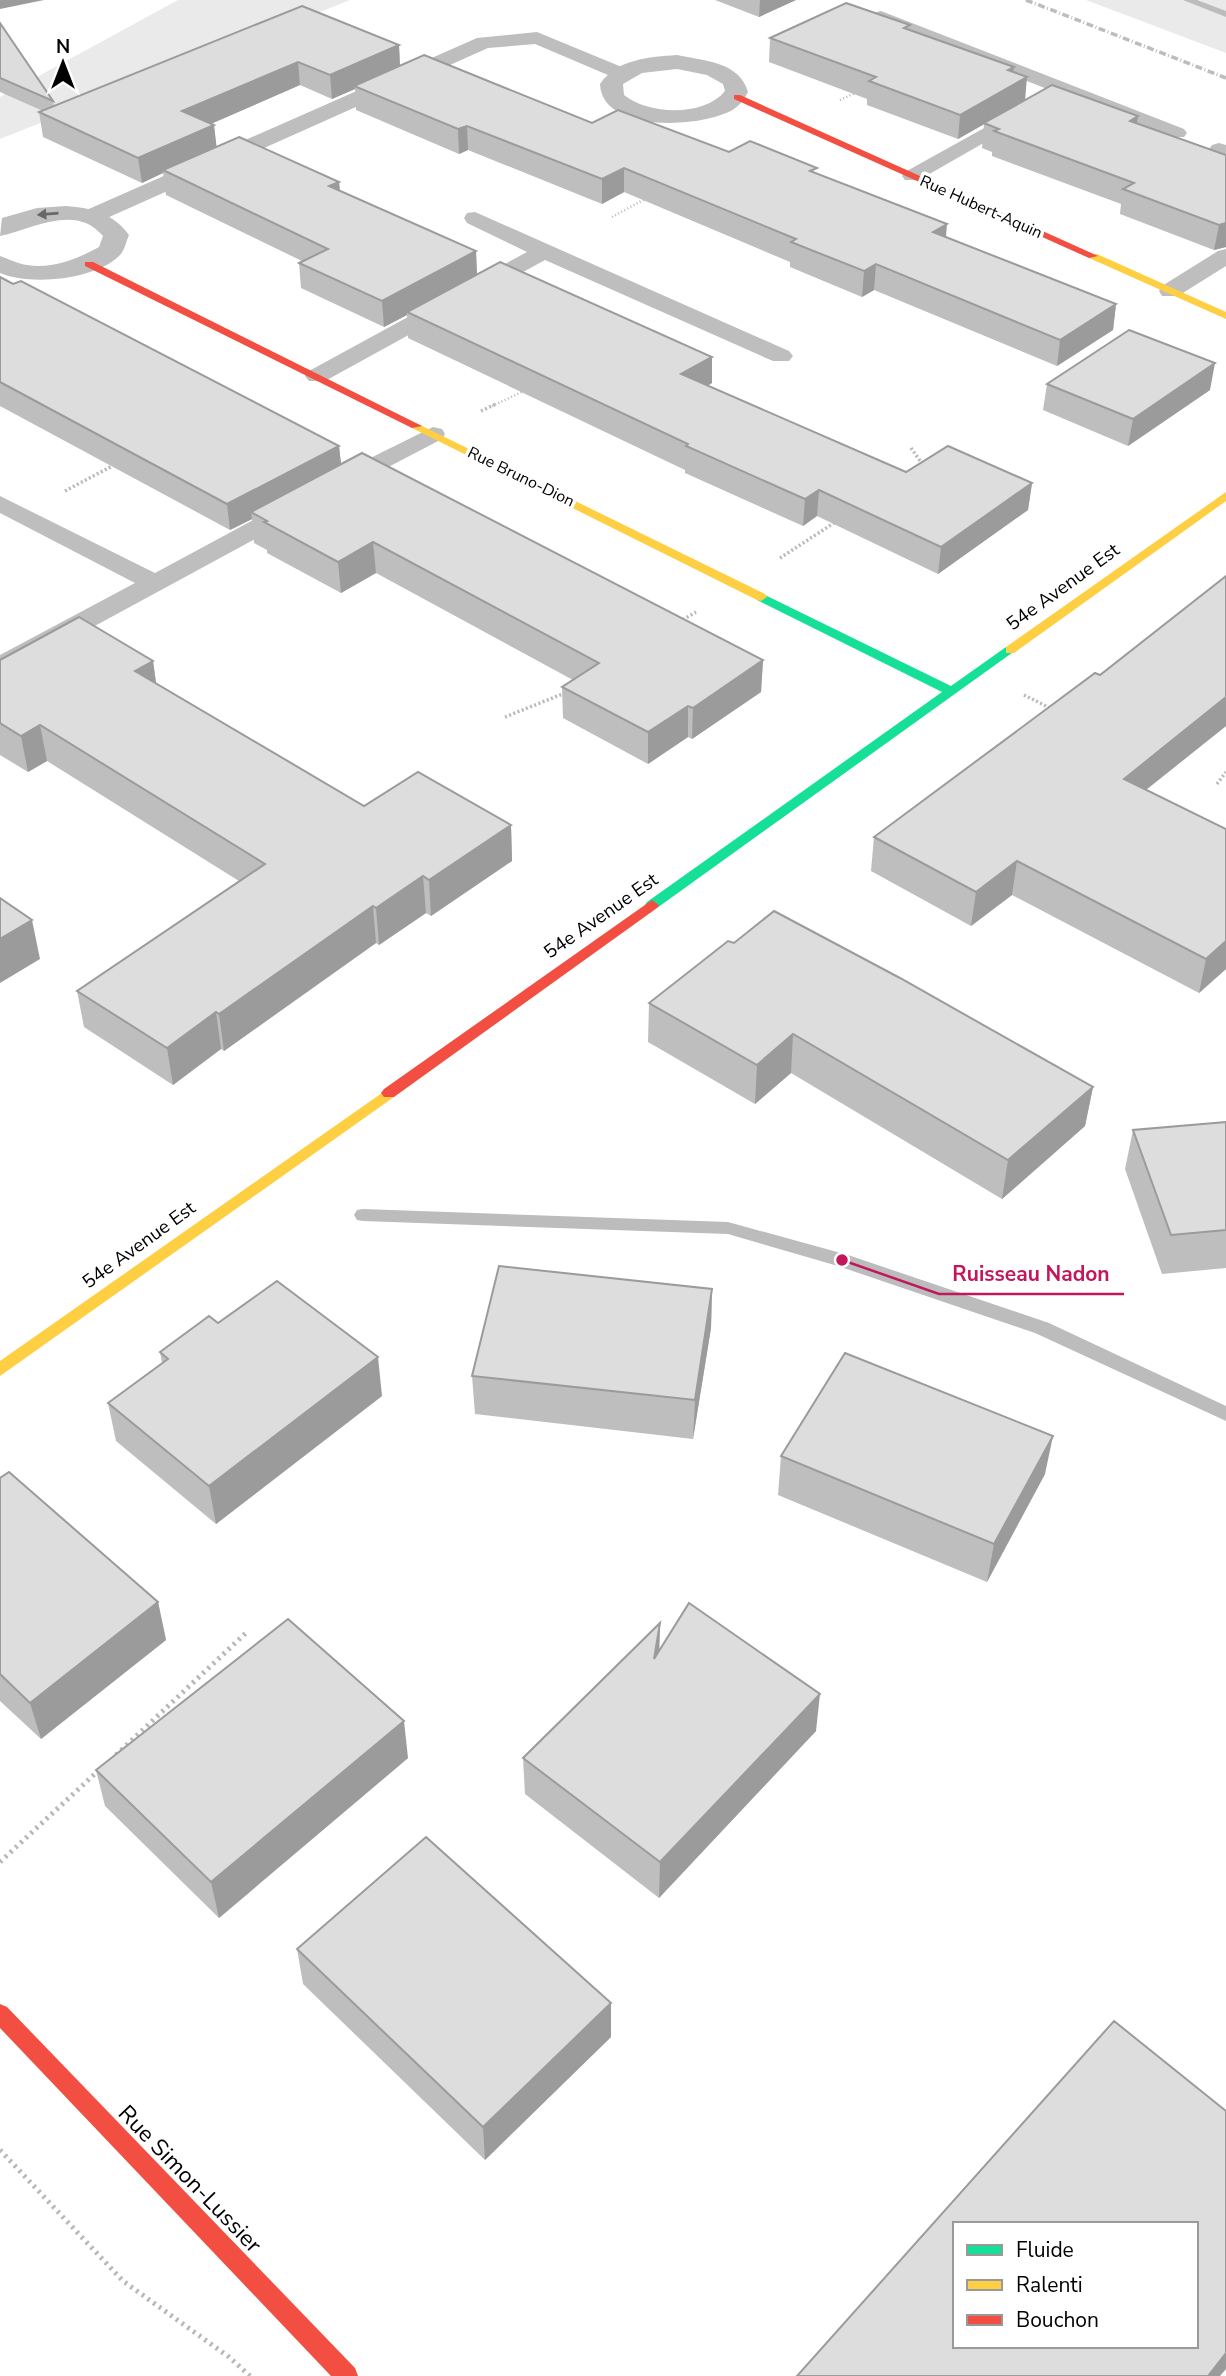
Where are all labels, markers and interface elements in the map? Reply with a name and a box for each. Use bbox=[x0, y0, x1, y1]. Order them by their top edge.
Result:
north arrow bbox=[28, 28, 98, 98]
text: N bbox=[56, 34, 70, 60]
street label: Rue Hubert-Aquin bbox=[916, 170, 1046, 244]
one-way arrow bbox=[37, 209, 59, 220]
street label: Rue Bruno-Dion bbox=[464, 442, 578, 512]
street label: 54e Avenue Est bbox=[1001, 537, 1125, 637]
street label: 54e Avenue Est bbox=[539, 867, 664, 965]
street label: 54e Avenue Est bbox=[77, 1195, 201, 1295]
callout: Ruisseau Nadon bbox=[939, 1252, 1124, 1294]
text: Ruisseau Nadon bbox=[952, 1260, 1110, 1288]
street label: Rue Simon-Lussier bbox=[111, 2098, 269, 2260]
legend bbox=[953, 2222, 1198, 2348]
text: Fluide bbox=[1016, 2236, 1074, 2264]
text: Ralenti bbox=[1016, 2271, 1083, 2299]
text: Bouchon bbox=[1016, 2306, 1099, 2334]

